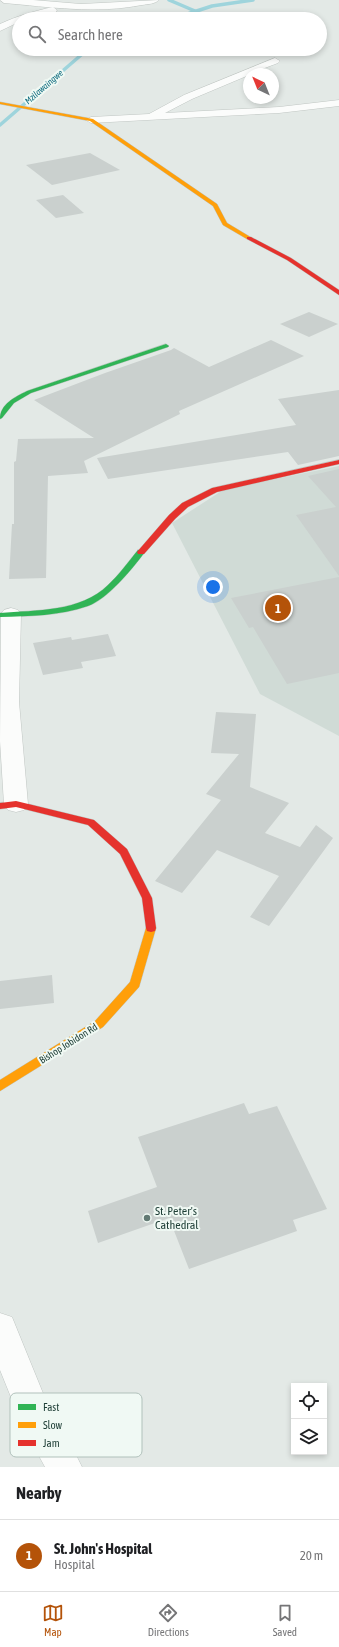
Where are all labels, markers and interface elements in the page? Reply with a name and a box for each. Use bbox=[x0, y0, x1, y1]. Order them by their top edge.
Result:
search box bbox=[12, 12, 327, 56]
icon: search bbox=[26, 23, 48, 45]
text: Search here bbox=[58, 26, 123, 43]
water label: Mzilawaingwe bbox=[23, 68, 65, 106]
north arrow bbox=[243, 68, 279, 104]
your location bbox=[203, 577, 223, 597]
pin: 1 bbox=[265, 593, 291, 623]
street label: Bishop Jobidon Rd bbox=[37, 1021, 100, 1066]
place label: St. Peter's Cathedral bbox=[155, 1204, 199, 1232]
marker: St. Peter's Cathedral bbox=[142, 1213, 152, 1223]
map controls bbox=[291, 1383, 327, 1455]
button: locate bbox=[291, 1383, 327, 1419]
legend bbox=[10, 1393, 142, 1457]
text: Fast bbox=[43, 1401, 59, 1413]
text: Slow bbox=[43, 1419, 62, 1431]
button: layers bbox=[291, 1419, 327, 1455]
text: Jam bbox=[43, 1437, 60, 1449]
text: Nearby bbox=[16, 1483, 62, 1503]
text: St. John's Hospital bbox=[54, 1540, 152, 1557]
text: 1 bbox=[26, 1548, 32, 1563]
text: 20 m bbox=[300, 1548, 323, 1563]
text: Hospital bbox=[54, 1557, 95, 1572]
tab: Map bbox=[42, 1602, 64, 1638]
tab: Directions bbox=[148, 1602, 189, 1638]
tab: Saved bbox=[273, 1602, 297, 1638]

